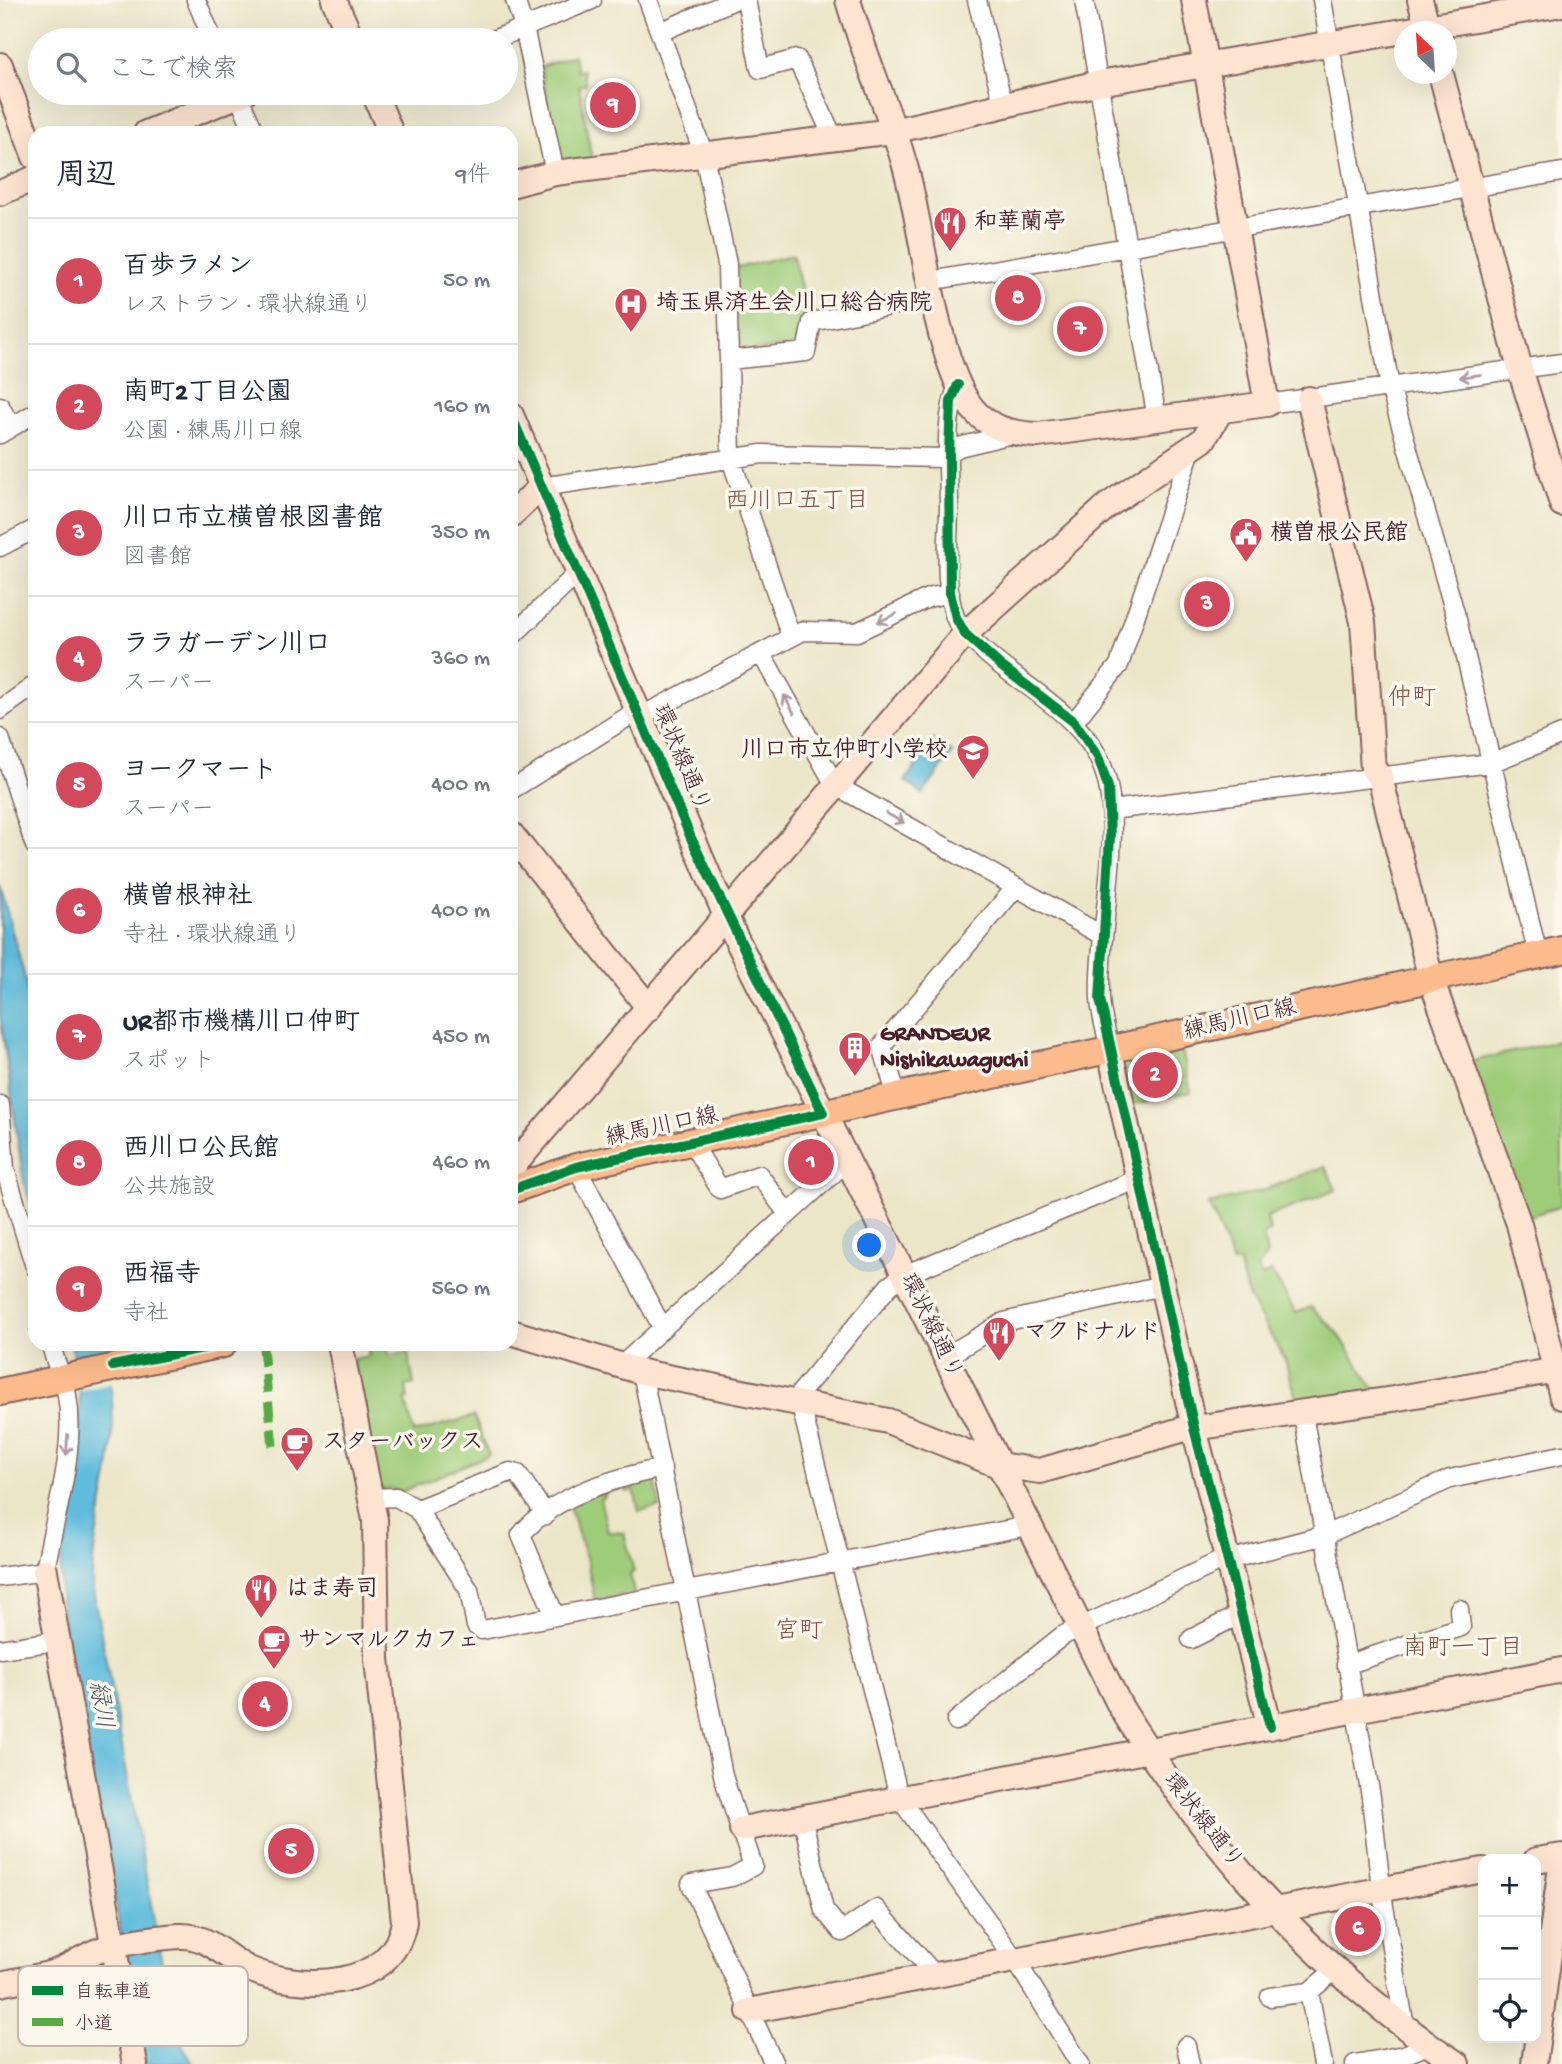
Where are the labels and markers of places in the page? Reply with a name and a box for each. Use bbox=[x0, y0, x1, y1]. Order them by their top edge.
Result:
pin: 9 bbox=[590, 79, 636, 131]
restaurant icon: 和華蘭亭 bbox=[931, 204, 969, 253]
place label: 和華蘭亭 bbox=[974, 209, 1066, 237]
pin: 8 bbox=[995, 272, 1041, 324]
hospital icon: 埼玉県済生会川口総合病院 bbox=[612, 285, 650, 334]
place label: 埼玉県済生会川口総合病院 bbox=[656, 289, 932, 318]
pin: 7 bbox=[1057, 303, 1103, 355]
public building icon: 横曽根公民館 bbox=[1227, 515, 1265, 564]
place label: 横曽根公民館 bbox=[1270, 520, 1408, 548]
pin: 3 bbox=[1184, 578, 1230, 630]
school or university icon: 川口市立仲町小学校 bbox=[954, 732, 992, 781]
place label: 川口市立仲町小学校 bbox=[741, 737, 948, 765]
place label: GRANDEUR Nishikawaguchi bbox=[880, 1022, 1028, 1075]
building icon: GRANDEUR Nishikawaguchi bbox=[836, 1029, 874, 1078]
pin: 2 bbox=[1132, 1049, 1178, 1101]
pin: 1 bbox=[788, 1136, 834, 1188]
restaurant icon: マクドナルド bbox=[980, 1314, 1018, 1363]
place label: マクドナルド bbox=[1024, 1320, 1161, 1347]
cafe icon: スターバックス bbox=[278, 1424, 316, 1473]
place label: スターバックス bbox=[322, 1430, 483, 1457]
restaurant icon: はま寿司 bbox=[242, 1571, 280, 1620]
place label: はま寿司 bbox=[286, 1576, 378, 1604]
cafe icon: サンマルクカフェ bbox=[255, 1622, 293, 1671]
place label: サンマルクカフェ bbox=[298, 1628, 480, 1655]
pin: 4 bbox=[242, 1678, 288, 1730]
pin: 5 bbox=[268, 1825, 314, 1877]
pin: 6 bbox=[1335, 1903, 1381, 1955]

